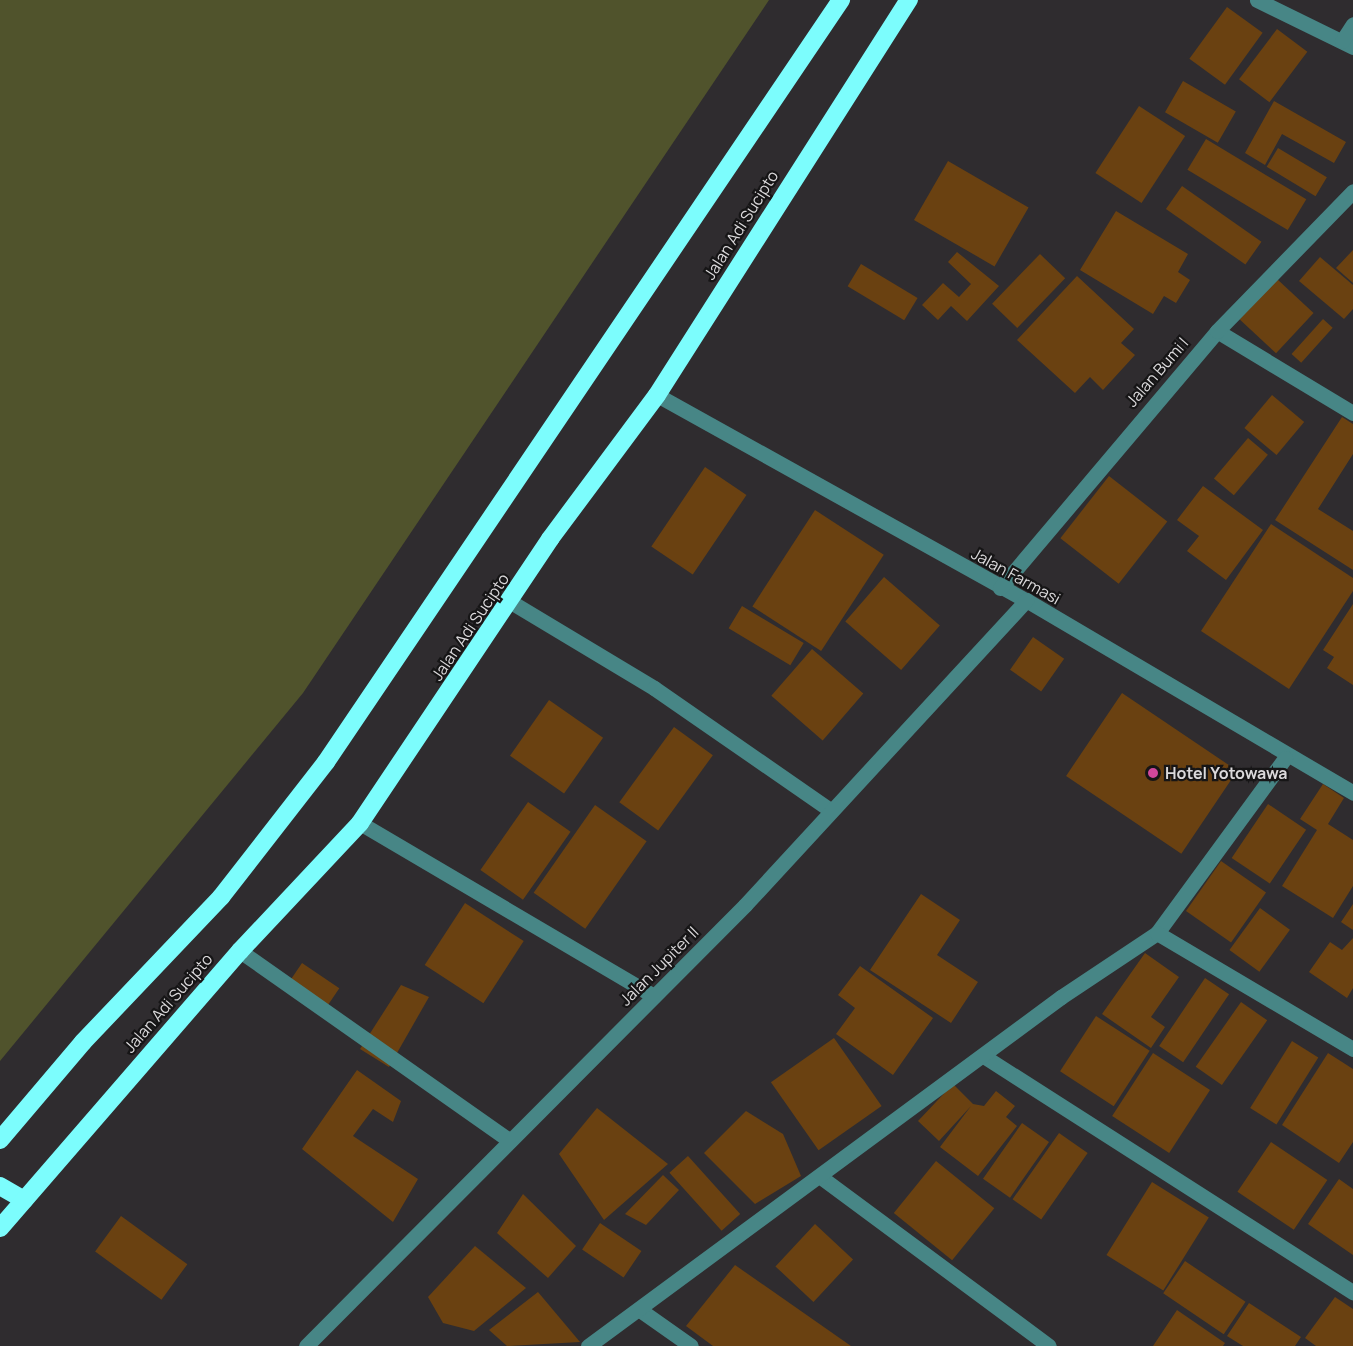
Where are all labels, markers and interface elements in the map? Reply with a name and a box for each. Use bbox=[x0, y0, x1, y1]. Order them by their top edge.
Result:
street label: Jalan Adi Sucipto bbox=[700, 167, 782, 283]
street label: Jalan Bumi I bbox=[1122, 334, 1192, 410]
street label: Jalan Farmasi bbox=[968, 544, 1064, 608]
street label: Jalan Adi Sucipto bbox=[427, 570, 513, 684]
place label: Hotel Yotowawa bbox=[1165, 763, 1288, 783]
marker: Hotel Yotowawa bbox=[1146, 766, 1160, 780]
street label: Jalan Jupiter II bbox=[616, 923, 702, 1009]
street label: Jalan Adi Sucipto bbox=[120, 950, 216, 1056]

